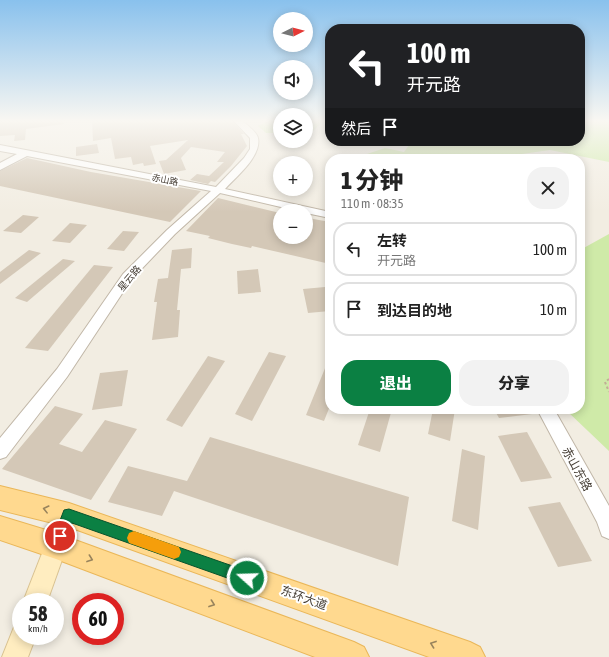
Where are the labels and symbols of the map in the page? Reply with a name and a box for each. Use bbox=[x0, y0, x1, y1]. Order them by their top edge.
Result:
north arrow bbox=[273, 12, 313, 52]
street label: 赤山路 bbox=[151, 173, 179, 187]
street label: 星云路 bbox=[116, 263, 143, 293]
street label: 赤山东路 bbox=[559, 445, 595, 493]
one-way arrow bbox=[43, 506, 49, 514]
pin bbox=[43, 519, 77, 553]
one-way arrow bbox=[86, 554, 93, 562]
position arrow bbox=[226, 557, 268, 599]
street label: 东环大道 bbox=[279, 583, 329, 613]
speed limit sign: 60 bbox=[72, 593, 124, 645]
one-way arrow bbox=[208, 600, 215, 608]
one-way arrow bbox=[430, 640, 437, 649]

